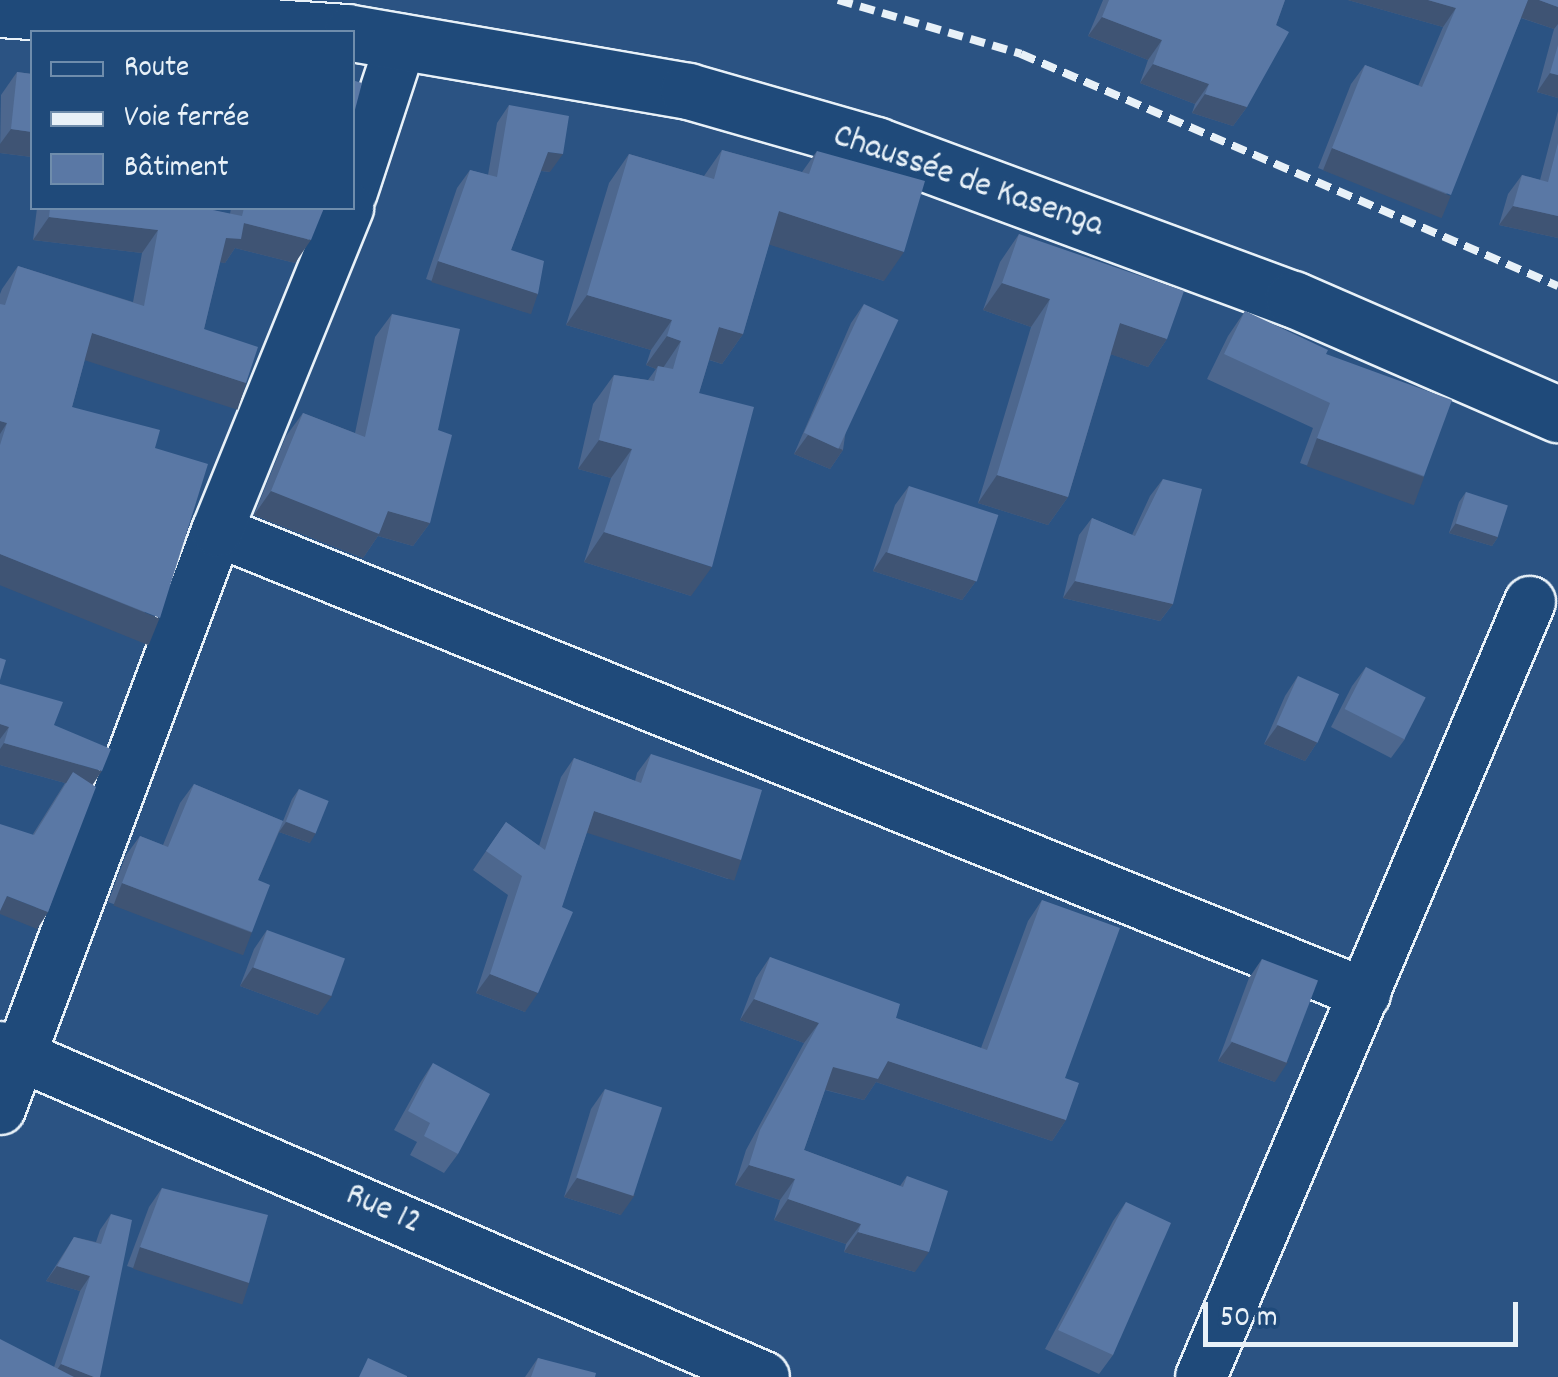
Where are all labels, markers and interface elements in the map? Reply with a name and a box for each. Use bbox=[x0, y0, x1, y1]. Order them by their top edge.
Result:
legend bbox=[30, 30, 355, 210]
text: Route bbox=[124, 48, 189, 91]
text: Voie ferrée bbox=[124, 98, 250, 141]
street label: Chaussée de Kasenga bbox=[827, 116, 1109, 248]
text: Bâtiment bbox=[124, 148, 229, 191]
street label: Rue 12 bbox=[339, 1175, 427, 1245]
scale bar bbox=[1208, 1282, 1523, 1344]
text: 50 m bbox=[1220, 1298, 1278, 1341]

